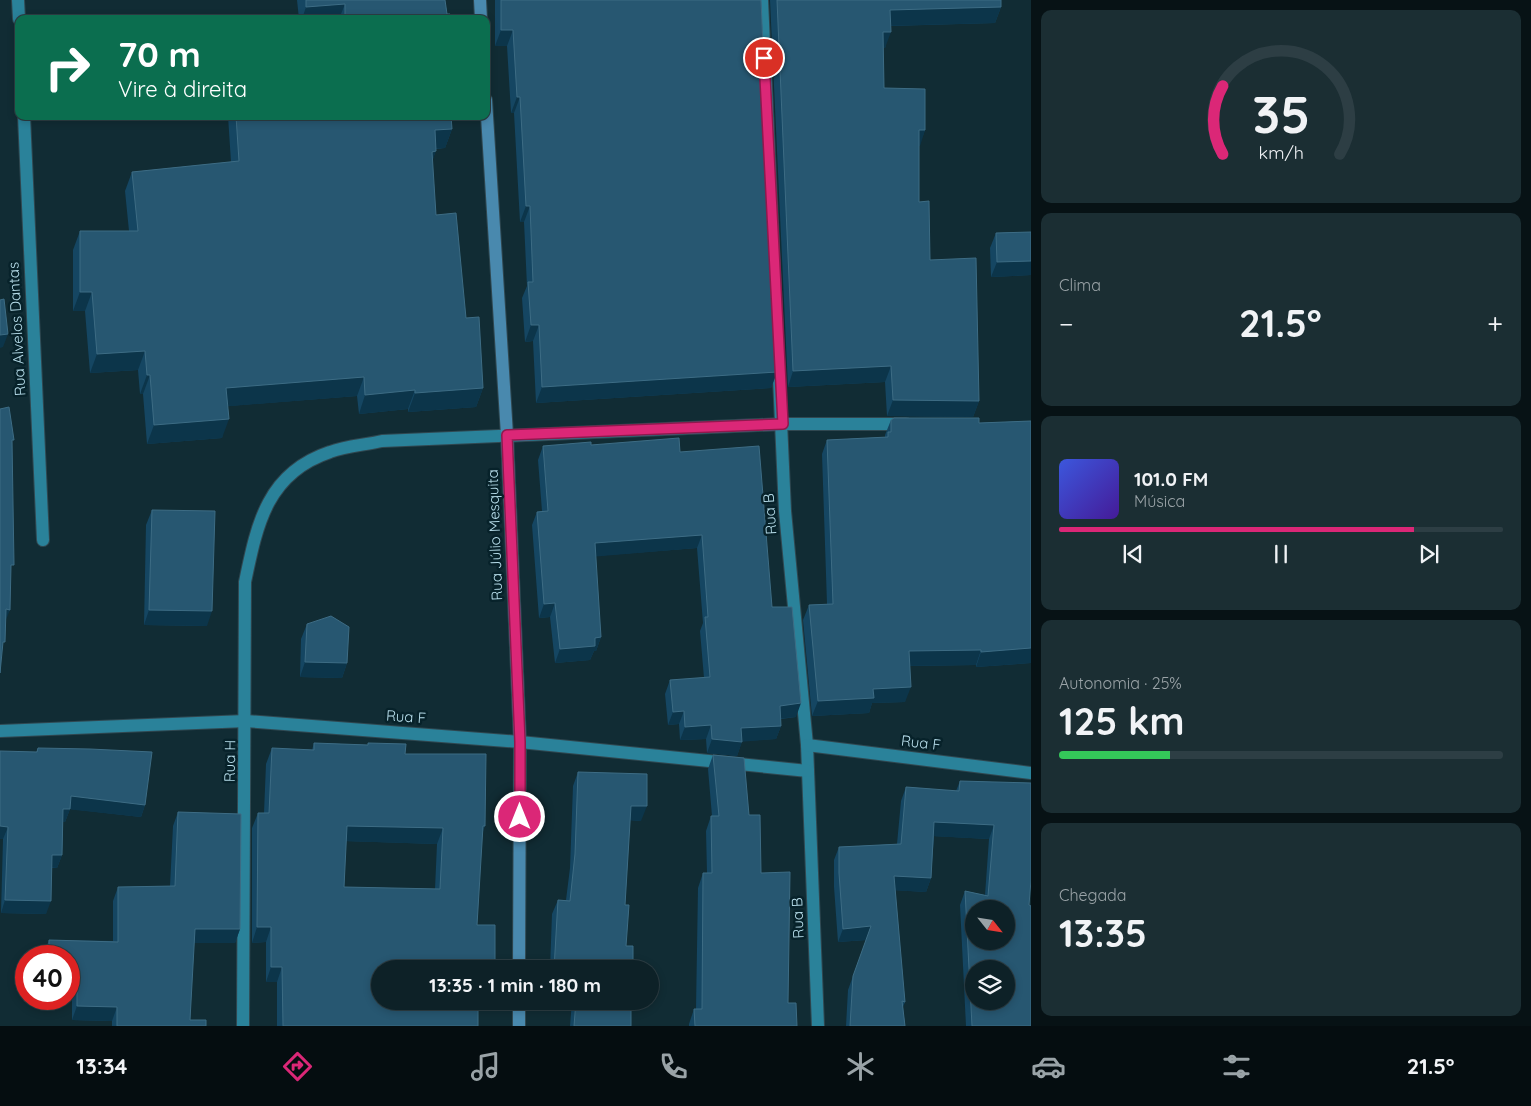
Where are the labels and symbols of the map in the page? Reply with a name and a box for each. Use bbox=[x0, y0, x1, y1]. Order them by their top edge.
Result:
pin bbox=[743, 37, 785, 79]
street label: Rua Alvelos Dantas bbox=[4, 262, 29, 396]
street label: Rua Júlio Mesquita bbox=[483, 469, 506, 601]
street label: Rua B bbox=[759, 492, 780, 535]
street label: Rua F bbox=[385, 706, 427, 727]
street label: Rua F bbox=[900, 731, 942, 754]
street label: Rua H bbox=[220, 740, 239, 782]
position arrow bbox=[493, 790, 545, 842]
street label: Rua B bbox=[787, 897, 808, 939]
north arrow bbox=[965, 900, 1015, 950]
speed limit sign: 40 bbox=[15, 945, 80, 1010]

